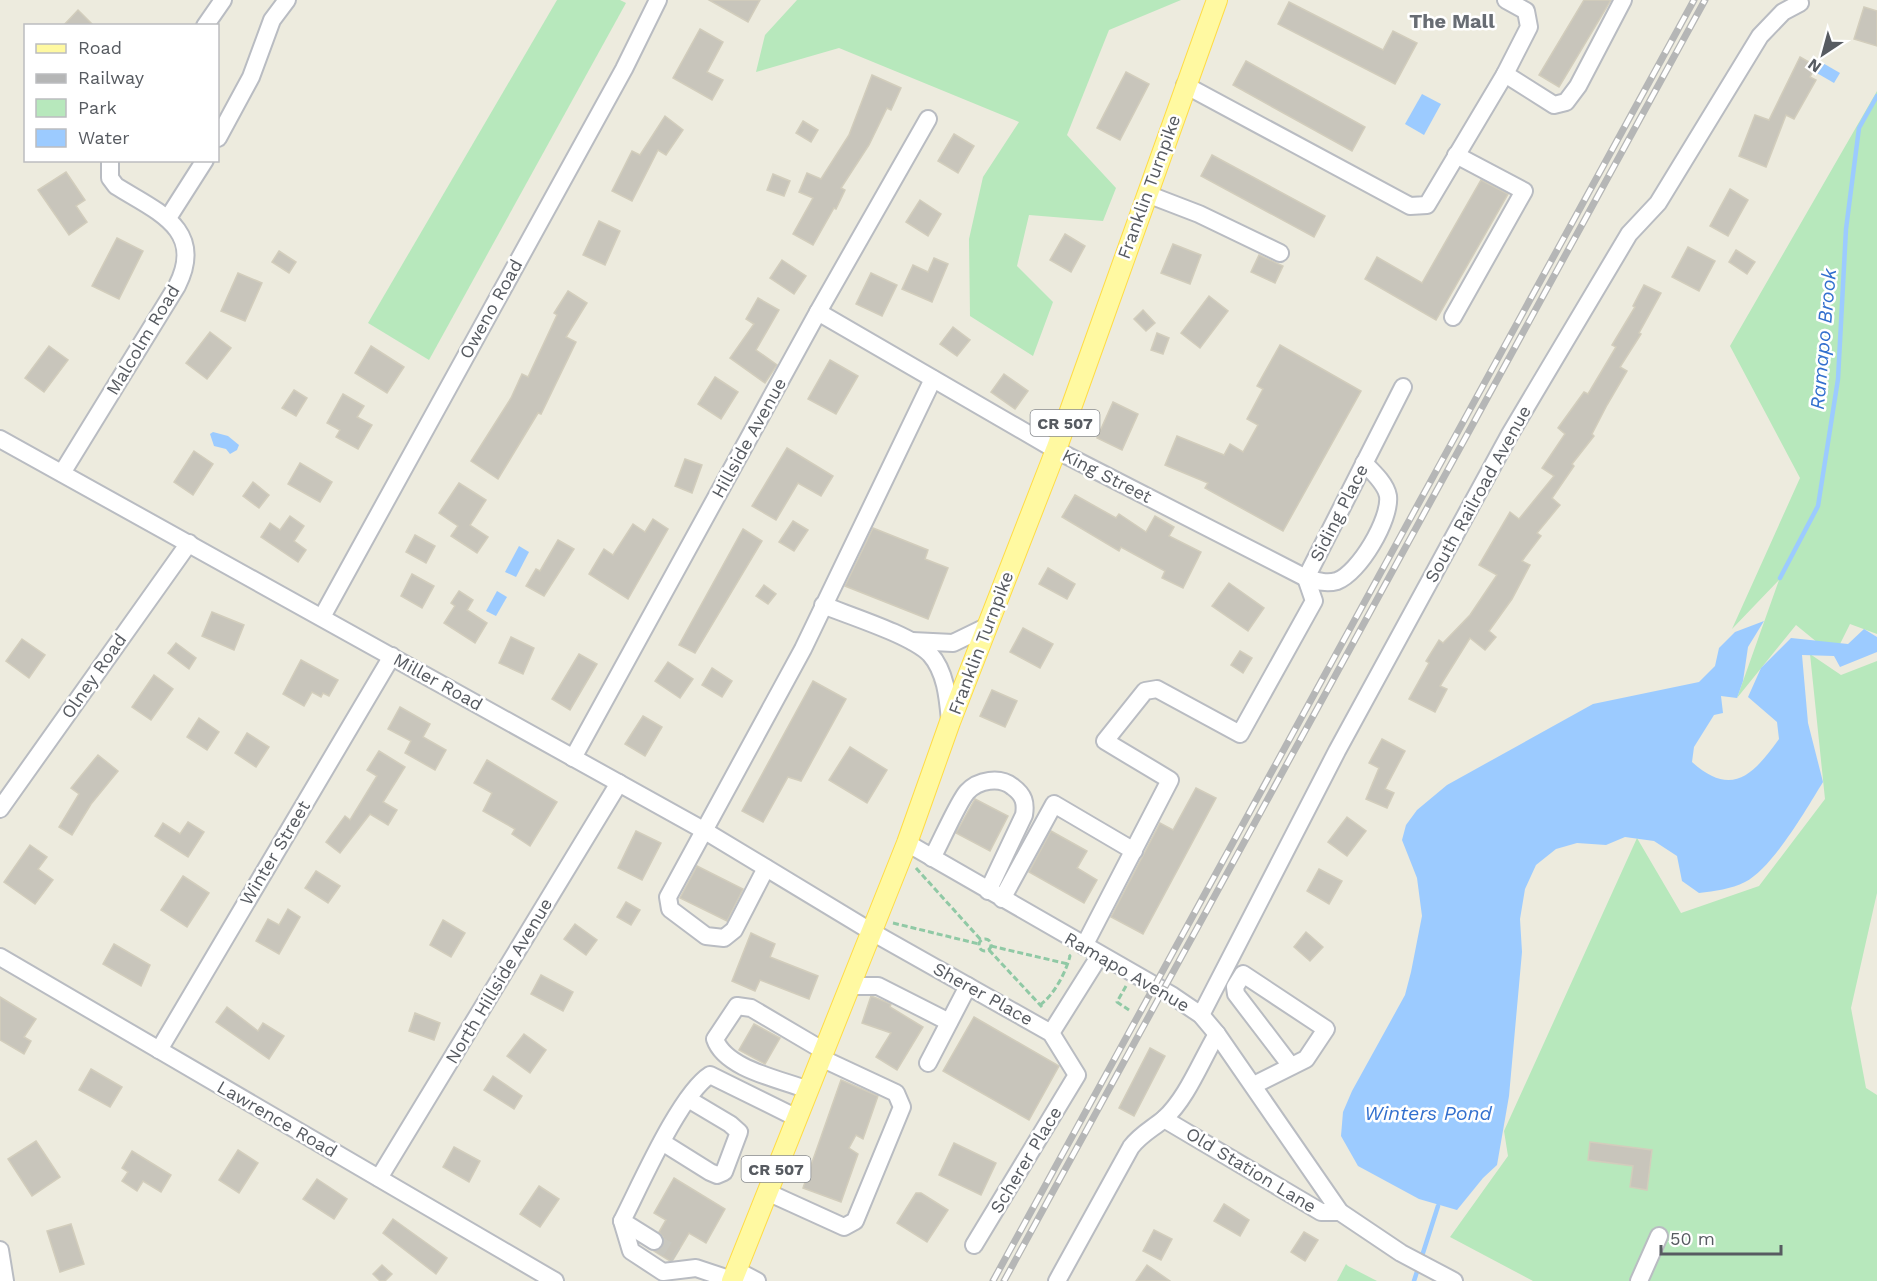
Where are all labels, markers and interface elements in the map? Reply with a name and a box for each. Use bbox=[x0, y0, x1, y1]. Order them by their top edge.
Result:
district label: The Mall bbox=[1409, 9, 1495, 33]
legend bbox=[24, 24, 219, 162]
north arrow bbox=[1793, 24, 1853, 84]
text: Road bbox=[78, 37, 122, 58]
text: N bbox=[1804, 55, 1825, 77]
text: Railway bbox=[78, 67, 145, 88]
text: Park bbox=[78, 97, 117, 118]
street label: Franklin Turnpike bbox=[1113, 112, 1184, 262]
text: Water bbox=[78, 127, 130, 148]
street label: Oweno Road bbox=[455, 255, 527, 362]
water label: Ramapo Brook bbox=[1805, 266, 1841, 411]
street label: Malcolm Road bbox=[101, 281, 184, 399]
street label: Hillside Avenue bbox=[707, 374, 790, 501]
street label: South Railroad Avenue bbox=[1420, 402, 1535, 586]
road number: CR 507 bbox=[1030, 410, 1100, 436]
street label: King Street bbox=[1059, 444, 1156, 507]
street label: Siding Place bbox=[1305, 461, 1372, 565]
street label: Franklin Turnpike bbox=[944, 568, 1018, 717]
street label: Olney Road bbox=[57, 629, 131, 722]
street label: Miller Road bbox=[390, 648, 486, 715]
street label: Winter Street bbox=[235, 796, 314, 909]
street label: North Hillside Avenue bbox=[441, 894, 556, 1067]
street label: Ramapo Avenue bbox=[1061, 927, 1193, 1016]
street label: Sherer Place bbox=[930, 958, 1037, 1030]
street label: Lawrence Road bbox=[214, 1076, 341, 1161]
water label: Winters Pond bbox=[1364, 1101, 1493, 1125]
street label: Scherer Place bbox=[985, 1103, 1066, 1217]
street label: Old Station Lane bbox=[1182, 1122, 1320, 1217]
road number: CR 507 bbox=[742, 1156, 810, 1182]
scale bar bbox=[1661, 1218, 1781, 1256]
text: 50 m bbox=[1670, 1228, 1715, 1249]

